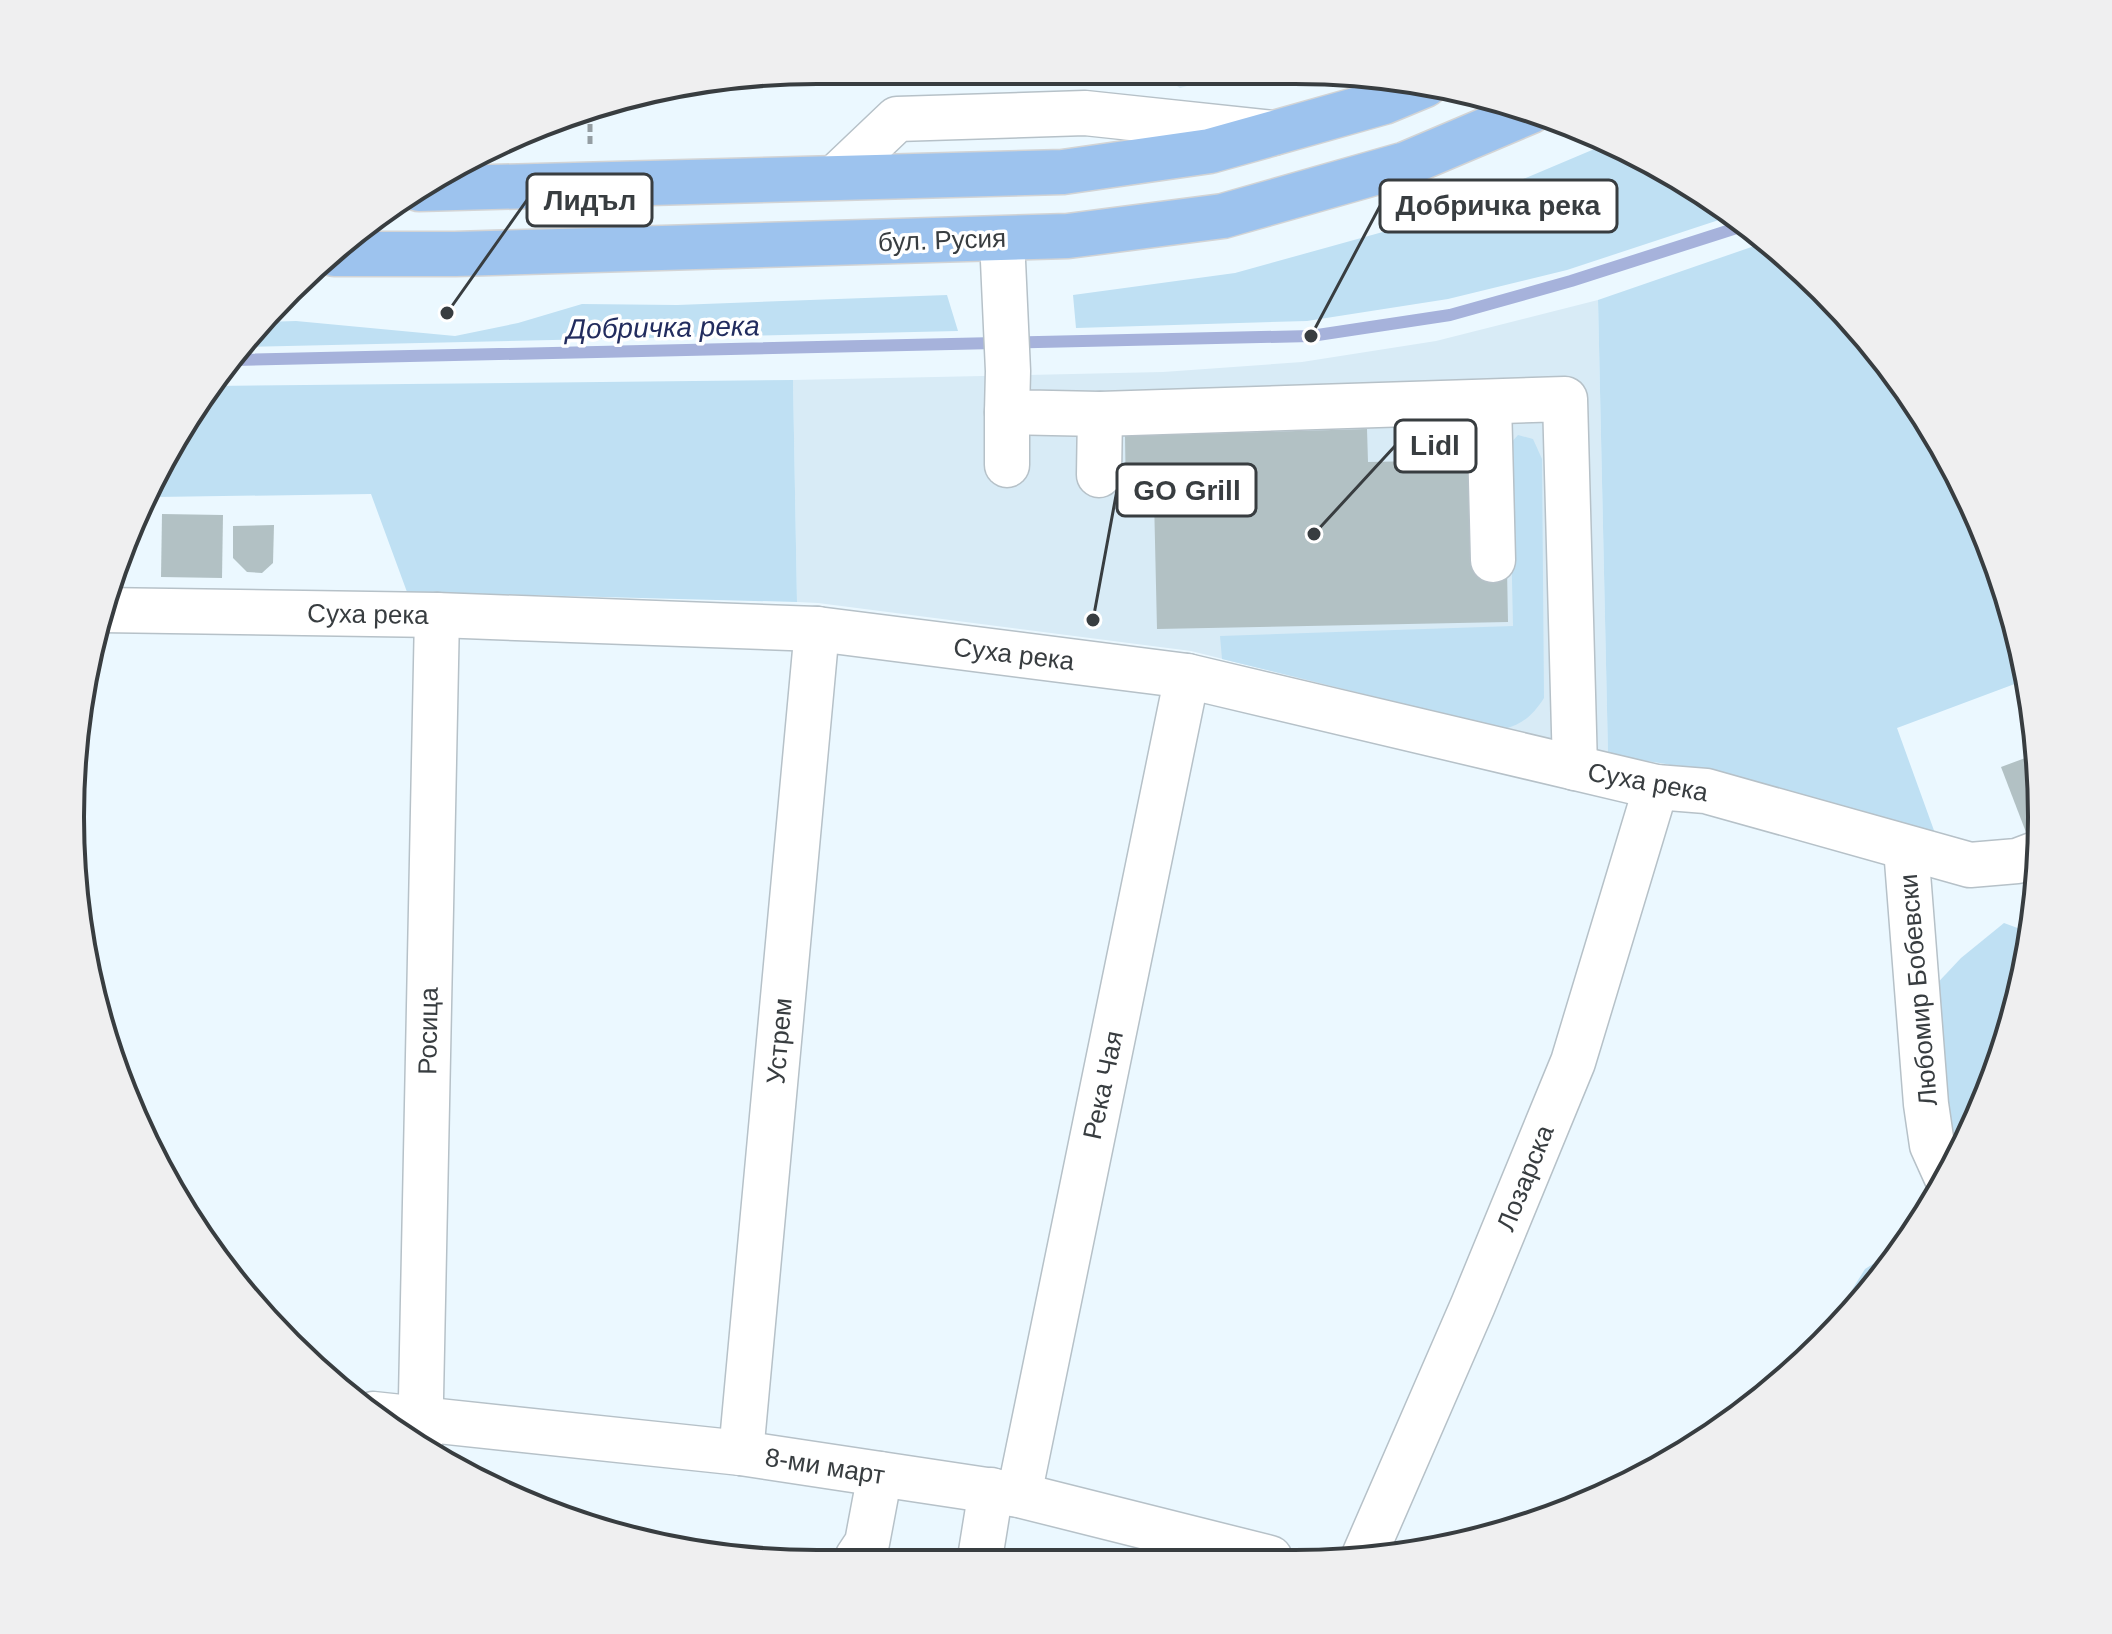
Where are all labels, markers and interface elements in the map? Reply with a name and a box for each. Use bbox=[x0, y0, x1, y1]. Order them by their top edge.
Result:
callout: Лидъл bbox=[527, 174, 652, 226]
callout: Добричка река bbox=[1380, 180, 1617, 232]
text: Лидъл bbox=[544, 185, 636, 216]
text: Добричка река bbox=[1396, 190, 1601, 221]
street label: бул. Русия bbox=[877, 223, 1007, 257]
water label: Добричка река bbox=[563, 310, 760, 345]
callout: Lidl bbox=[1395, 420, 1476, 472]
text: Lidl bbox=[1410, 430, 1460, 461]
callout: GO Grill bbox=[1117, 464, 1256, 516]
text: GO Grill bbox=[1133, 475, 1241, 506]
street label: Суха река bbox=[307, 598, 430, 630]
street label: Суха река bbox=[952, 632, 1077, 676]
street label: Суха река bbox=[1586, 757, 1711, 807]
street label: Любомир Бобевски bbox=[1893, 873, 1943, 1107]
street label: Росица bbox=[412, 986, 444, 1075]
street label: Устрем bbox=[760, 997, 798, 1085]
street label: Река Чая bbox=[1077, 1028, 1129, 1142]
street label: Лозарска bbox=[1490, 1120, 1560, 1235]
street label: 8-ми март bbox=[763, 1442, 887, 1490]

